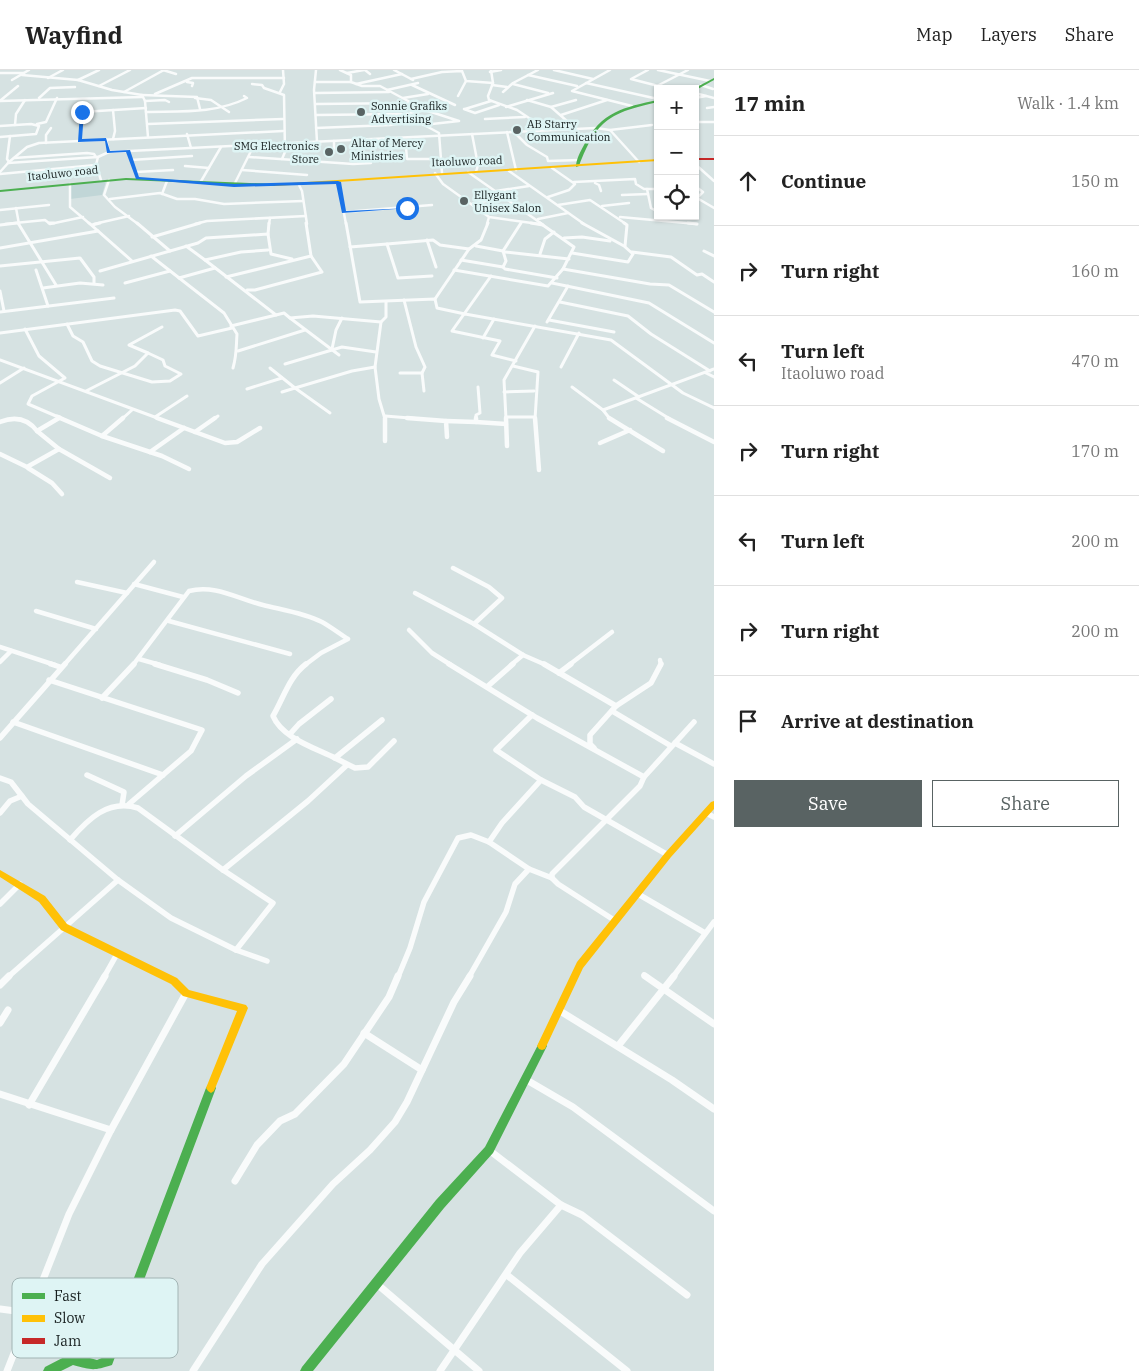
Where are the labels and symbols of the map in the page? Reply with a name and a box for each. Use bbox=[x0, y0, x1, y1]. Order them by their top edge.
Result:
place label: Sonnie Grafiks Advertising bbox=[371, 99, 447, 126]
route end bbox=[71, 101, 94, 124]
marker: Sonnie Grafiks Advertising bbox=[355, 106, 367, 118]
place label: AB Starry Communication bbox=[527, 117, 611, 144]
marker: AB Starry Communication bbox=[511, 124, 523, 136]
place label: Altar of Mercy Ministries bbox=[351, 136, 424, 163]
place label: SMG Electronics Store bbox=[234, 139, 319, 166]
marker: Altar of Mercy Ministries bbox=[335, 143, 347, 155]
marker: SMG Electronics Store bbox=[323, 146, 335, 158]
street label: Itaoluwo road bbox=[431, 153, 503, 169]
street label: Itaoluwo road bbox=[27, 162, 99, 184]
place label: Ellygant Unisex Salon bbox=[474, 188, 541, 215]
marker: Ellygant Unisex Salon bbox=[458, 195, 470, 207]
route start bbox=[396, 197, 419, 220]
legend bbox=[12, 1278, 178, 1358]
text: Fast bbox=[54, 1287, 82, 1305]
text: Slow bbox=[54, 1309, 85, 1327]
text: Jam bbox=[54, 1332, 81, 1350]

